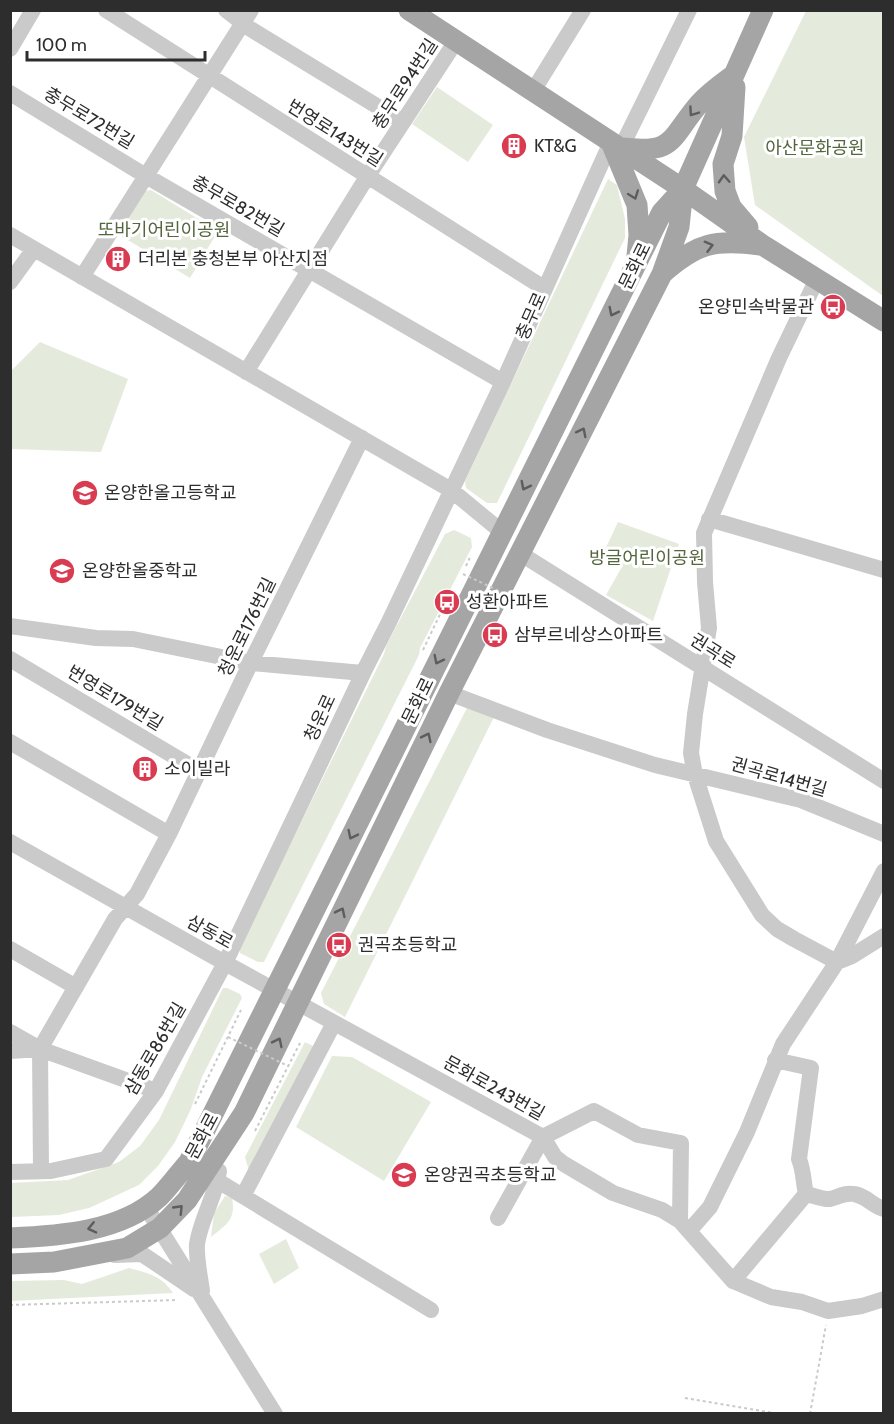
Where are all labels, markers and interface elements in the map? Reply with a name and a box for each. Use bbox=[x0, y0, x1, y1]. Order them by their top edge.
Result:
scale bar bbox=[27, 24, 206, 62]
text: 100 m bbox=[36, 34, 87, 56]
street label: 충무로94번길 bbox=[368, 35, 442, 133]
street label: 충무로72번길 bbox=[40, 82, 138, 154]
street label: 번영로143번길 bbox=[283, 95, 387, 171]
one-way arrow bbox=[689, 106, 700, 117]
building icon: KT&G bbox=[499, 131, 529, 161]
place label: KT&G bbox=[534, 135, 577, 157]
park label: 아산문화공원 bbox=[765, 137, 865, 159]
street label: 충무로82번길 bbox=[188, 171, 288, 241]
one-way arrow bbox=[718, 175, 731, 184]
one-way arrow bbox=[626, 189, 639, 200]
park label: 또바기어린이공원 bbox=[98, 219, 230, 241]
street label: 문화로 bbox=[614, 239, 656, 293]
one-way arrow bbox=[704, 240, 714, 253]
building icon: 더리본 충청본부 아산지점 bbox=[103, 244, 133, 274]
place label: 더리본 충청본부 아산지점 bbox=[138, 248, 328, 270]
street label: 충무로 bbox=[511, 289, 551, 343]
bus stop icon: 온양민속박물관 bbox=[818, 292, 848, 322]
place label: 온양민속박물관 bbox=[698, 296, 814, 318]
one-way arrow bbox=[608, 305, 620, 316]
one-way arrow bbox=[575, 428, 586, 439]
school or university icon: 온양한올고등학교 bbox=[70, 478, 100, 508]
one-way arrow bbox=[521, 480, 533, 491]
place label: 온양한올고등학교 bbox=[104, 482, 236, 504]
park label: 방글어린이공원 bbox=[589, 547, 705, 569]
school or university icon: 온양한올중학교 bbox=[47, 556, 77, 586]
place label: 온양한올중학교 bbox=[82, 560, 198, 582]
street label: 청운로176번길 bbox=[214, 574, 280, 680]
bus stop icon: 성환아파트 bbox=[432, 587, 462, 617]
place label: 성환아파트 bbox=[466, 591, 549, 613]
bus stop icon: 삼부르네상스아파트 bbox=[480, 620, 510, 650]
place label: 삼부르네상스아파트 bbox=[514, 624, 663, 646]
street label: 권곡로 bbox=[686, 629, 740, 673]
one-way arrow bbox=[434, 654, 445, 665]
street label: 번영로179번길 bbox=[63, 661, 167, 735]
street label: 문화로 bbox=[397, 674, 439, 728]
street label: 청운로 bbox=[300, 691, 340, 745]
one-way arrow bbox=[420, 733, 432, 744]
street label: 권곡로14번길 bbox=[728, 753, 830, 801]
building icon: 소이빌라 bbox=[130, 754, 160, 784]
place label: 소이빌라 bbox=[164, 758, 231, 780]
one-way arrow bbox=[348, 829, 360, 840]
one-way arrow bbox=[334, 908, 346, 919]
street label: 삼동로 bbox=[183, 910, 237, 954]
bus stop icon: 권곡초등학교 bbox=[324, 930, 354, 960]
place label: 권곡초등학교 bbox=[358, 934, 457, 956]
street label: 삼동로86번길 bbox=[119, 998, 191, 1100]
one-way arrow bbox=[271, 1037, 282, 1048]
street label: 문화로243번길 bbox=[440, 1051, 548, 1125]
street label: 문화로 bbox=[181, 1109, 223, 1163]
school or university icon: 온양권곡초등학교 bbox=[389, 1160, 419, 1190]
place label: 온양권곡초등학교 bbox=[424, 1164, 556, 1186]
one-way arrow bbox=[171, 1205, 182, 1216]
one-way arrow bbox=[87, 1221, 97, 1234]

